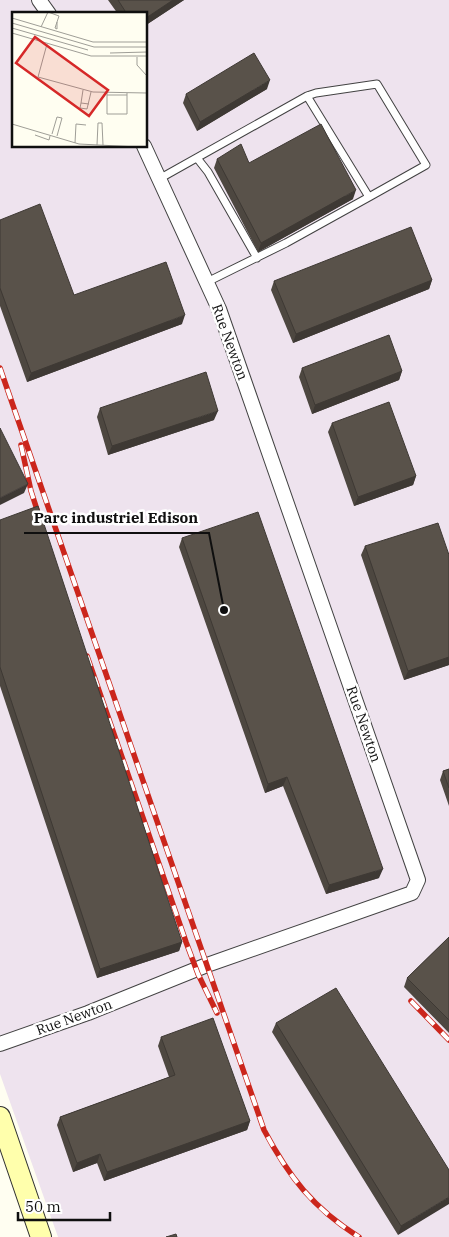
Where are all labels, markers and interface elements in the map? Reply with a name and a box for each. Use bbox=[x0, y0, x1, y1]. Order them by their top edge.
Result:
inset map bbox=[12, 12, 148, 148]
street label: Rue Newton bbox=[208, 301, 252, 383]
callout: Parc industriel Edison bbox=[24, 503, 209, 533]
text: Parc industriel Edison bbox=[34, 508, 198, 527]
street label: Rue Newton bbox=[343, 683, 386, 765]
street label: Rue Newton bbox=[33, 995, 115, 1039]
scale bar bbox=[18, 1190, 110, 1222]
text: 50 m bbox=[25, 1197, 61, 1216]

